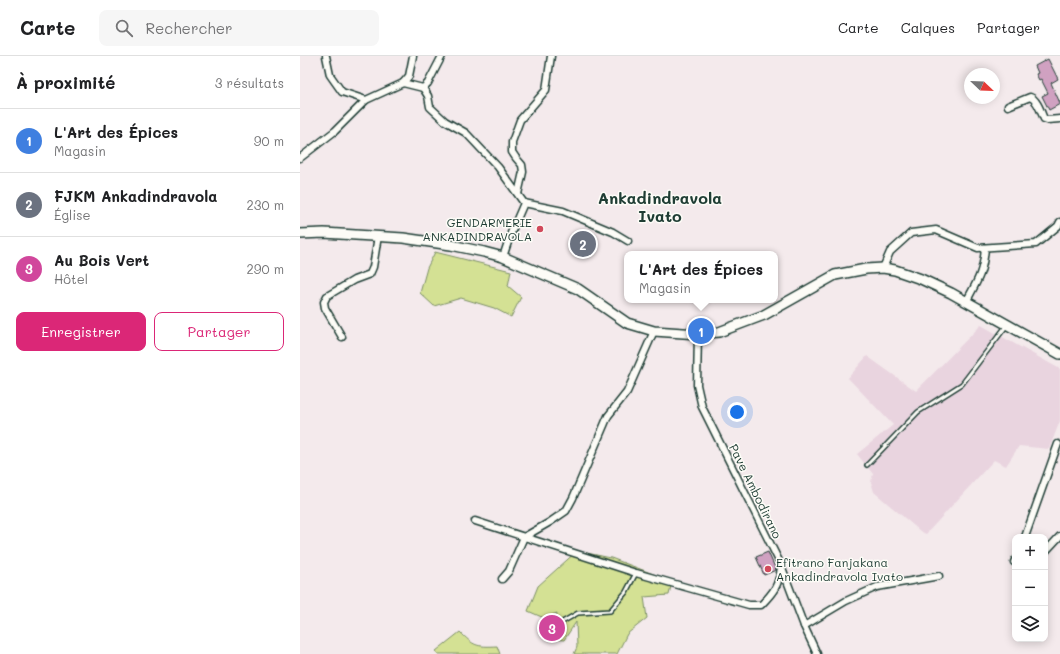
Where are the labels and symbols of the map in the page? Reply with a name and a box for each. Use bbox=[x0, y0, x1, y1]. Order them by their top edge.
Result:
north arrow bbox=[964, 68, 1000, 104]
district label: Ankadindravola Ivato bbox=[598, 187, 722, 226]
place label: GENDARMERIE ANKADINDRAVOLA bbox=[423, 214, 532, 244]
marker: GENDARMERIE ANKADINDRAVOLA bbox=[535, 224, 545, 234]
pin: 2 bbox=[570, 229, 596, 259]
pin: 1 bbox=[688, 316, 714, 346]
your location bbox=[727, 402, 747, 422]
street label: Pave Ambodirano bbox=[726, 441, 786, 541]
place label: Efitrano Fanjakana Ankadindravola Ivato bbox=[776, 554, 903, 584]
marker: Efitrano Fanjakana Ankadindravola Ivato bbox=[763, 564, 773, 574]
pin: 3 bbox=[539, 613, 565, 643]

